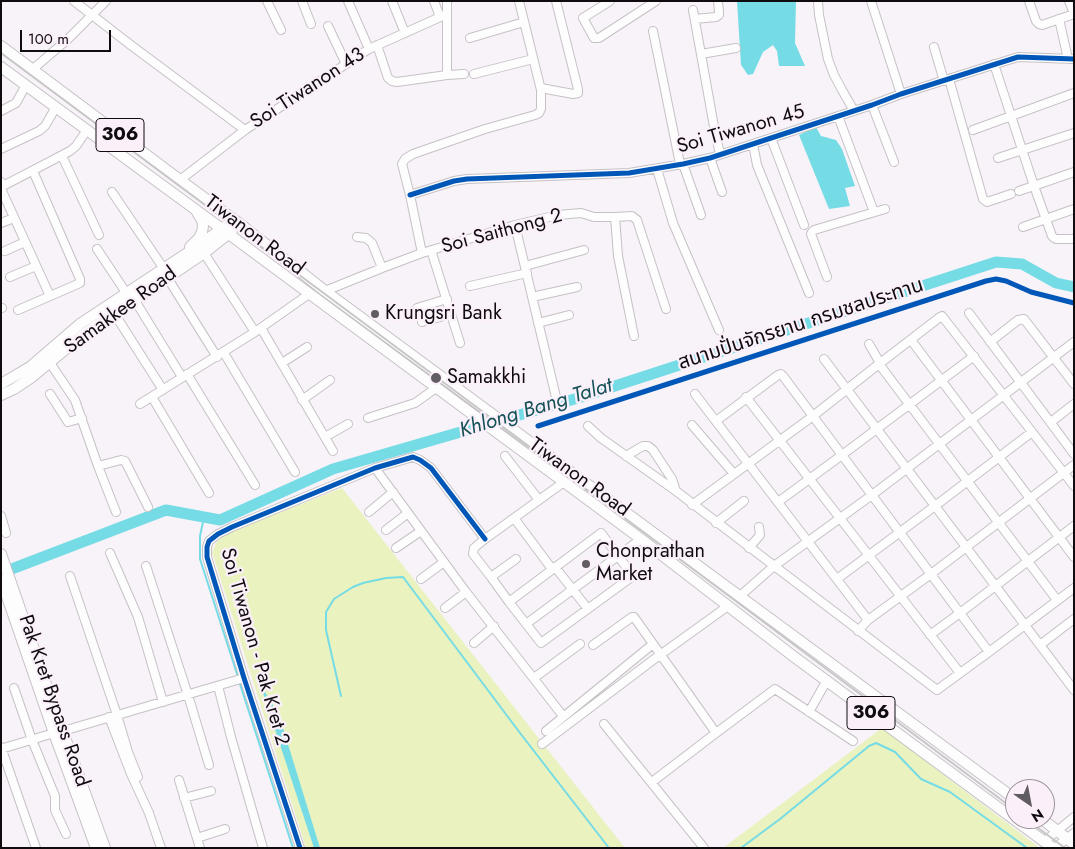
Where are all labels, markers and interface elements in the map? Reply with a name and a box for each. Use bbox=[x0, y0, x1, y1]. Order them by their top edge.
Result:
scale bar bbox=[22, 20, 114, 52]
text: 100 m bbox=[28, 28, 69, 50]
street label: Soi Tiwanon 43 bbox=[246, 43, 370, 135]
street label: Soi Tiwanon 45 bbox=[674, 100, 808, 160]
road number: 306 bbox=[96, 118, 144, 152]
street label: Tiwanon Road bbox=[199, 191, 309, 281]
street label: Soi Saithong 2 bbox=[439, 204, 565, 260]
street label: Samakkee Road bbox=[60, 262, 182, 360]
street label: สนามปั่นจักรยาน กรมชลประทาน bbox=[675, 274, 927, 376]
place label: Krungsri Bank bbox=[385, 302, 502, 326]
marker: Krungsri Bank bbox=[369, 308, 381, 320]
place label: Samakkhi bbox=[447, 366, 526, 390]
marker: Samakkhi bbox=[429, 371, 443, 385]
water label: Khlong Bang Talat bbox=[457, 374, 615, 444]
street label: Tiwanon Road bbox=[524, 433, 634, 523]
place label: Chonprathan Market bbox=[596, 540, 705, 587]
street label: Soi Tiwanon - Pak Kret 2 bbox=[214, 546, 294, 748]
marker: Chonprathan Market bbox=[580, 558, 592, 570]
street label: Pak Kret Bypass Road bbox=[12, 612, 94, 790]
road number: 306 bbox=[847, 696, 895, 730]
north arrow bbox=[1005, 779, 1055, 829]
text: N bbox=[1028, 804, 1048, 827]

